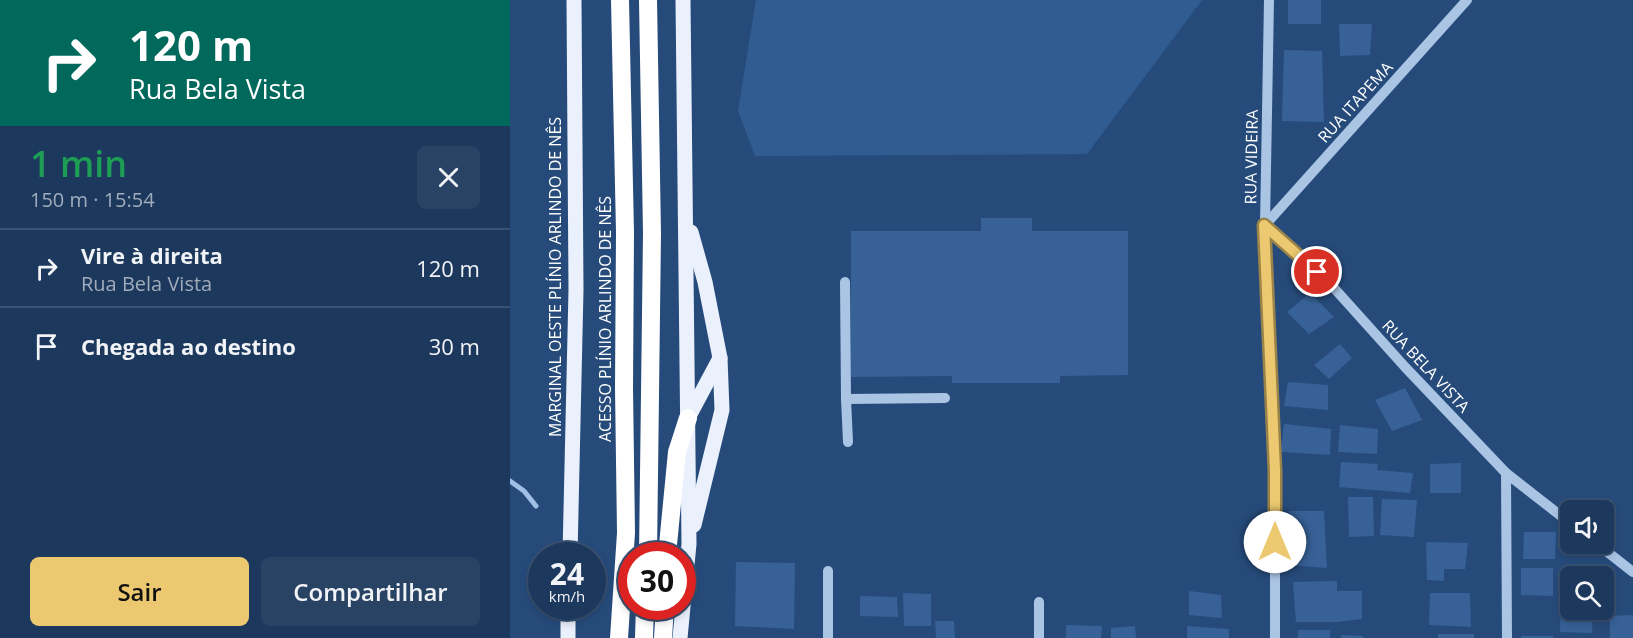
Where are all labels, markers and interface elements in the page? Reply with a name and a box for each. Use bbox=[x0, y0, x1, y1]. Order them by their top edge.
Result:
text: 120 m bbox=[129, 16, 253, 73]
icon: right bbox=[30, 24, 108, 102]
street label: RUA ITAPEMA bbox=[1313, 56, 1398, 147]
text: Rua Bela Vista bbox=[129, 70, 306, 107]
street label: RUA VIDEIRA bbox=[1239, 109, 1263, 205]
street label: MARGINAL OESTE PLÍNIO ARLINDO DE NÊS bbox=[544, 117, 566, 437]
text: 1 min bbox=[30, 139, 127, 188]
button: close bbox=[417, 146, 480, 209]
text: 150 m · 15:54 bbox=[30, 186, 155, 213]
street label: ACESSO PLÍNIO ARLINDO DE NÊS bbox=[594, 196, 616, 442]
text: Vire à direita bbox=[81, 240, 223, 270]
pin bbox=[1291, 246, 1342, 297]
icon: right bbox=[30, 252, 63, 285]
text: 120 m bbox=[416, 253, 480, 283]
icon: arrive bbox=[1300, 255, 1333, 288]
text: Rua Bela Vista bbox=[81, 270, 212, 297]
street label: RUA BELA VISTA bbox=[1377, 315, 1475, 418]
icon: arrive bbox=[30, 330, 63, 363]
text: Chegada ao destino bbox=[81, 331, 296, 361]
text: 30 m bbox=[429, 331, 480, 361]
map controls bbox=[1560, 500, 1614, 620]
button: sound bbox=[1560, 500, 1614, 554]
position arrow bbox=[1243, 510, 1307, 574]
speed limit sign: 30 bbox=[618, 542, 696, 620]
text: 24 bbox=[550, 553, 584, 594]
button: Sair bbox=[30, 557, 249, 626]
button: Compartilhar bbox=[261, 557, 480, 626]
button: search bbox=[1560, 566, 1614, 620]
text: km/h bbox=[549, 586, 585, 606]

